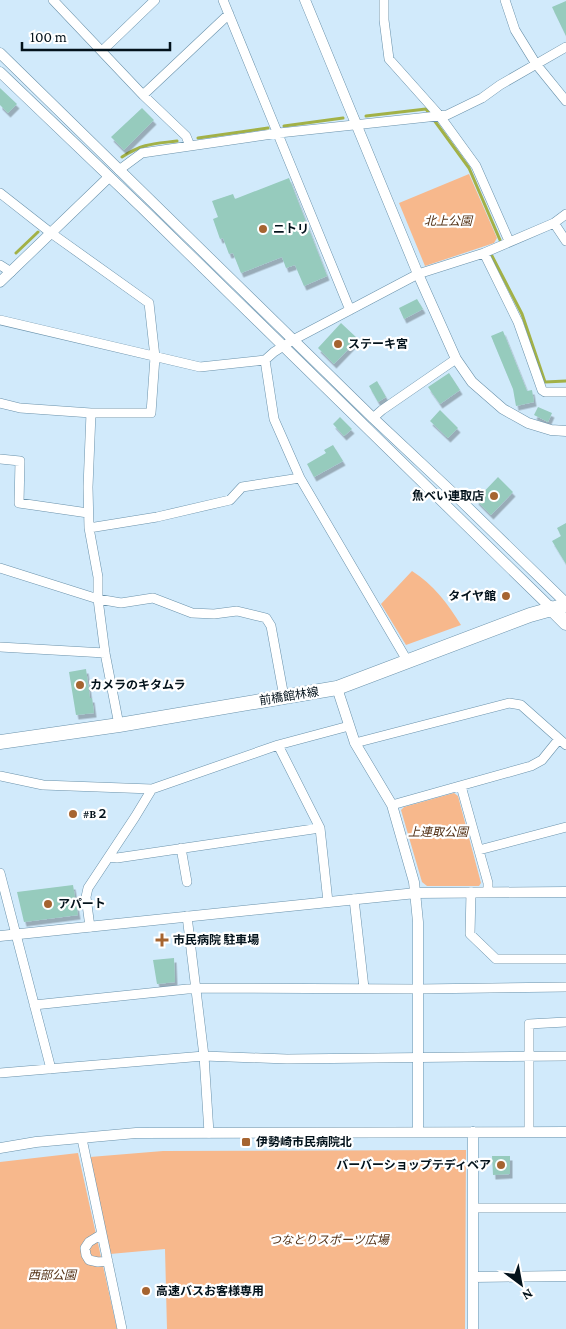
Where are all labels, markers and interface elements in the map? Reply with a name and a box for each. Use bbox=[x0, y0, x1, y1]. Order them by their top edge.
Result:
scale bar bbox=[22, 20, 170, 52]
text: 100 m bbox=[30, 29, 67, 45]
park label: 北上公園 bbox=[424, 214, 474, 228]
place label: ニトリ bbox=[273, 222, 309, 236]
marker: ニトリ bbox=[257, 223, 269, 235]
place label: ステーキ宮 bbox=[348, 337, 408, 351]
marker: ステーキ宮 bbox=[332, 338, 344, 350]
place label: 魚べい連取店 bbox=[412, 489, 484, 503]
marker: 魚べい連取店 bbox=[488, 490, 500, 502]
place label: タイヤ館 bbox=[448, 589, 496, 603]
marker: タイヤ館 bbox=[500, 590, 512, 602]
place label: カメラのキタムラ bbox=[90, 678, 185, 692]
marker: カメラのキタムラ bbox=[74, 679, 86, 691]
street label: 前橋館林線 bbox=[258, 684, 320, 708]
place label: #B２ bbox=[83, 807, 108, 821]
marker: #B２ bbox=[67, 808, 79, 820]
park label: 上連取公園 bbox=[408, 825, 470, 839]
place label: アパート bbox=[58, 897, 106, 911]
marker: アパート bbox=[42, 898, 54, 910]
marker: 市民病院 駐車場 bbox=[155, 933, 169, 947]
place label: 市民病院 駐車場 bbox=[173, 933, 259, 947]
place label: 伊勢崎市民病院北 bbox=[256, 1135, 352, 1149]
marker: 伊勢崎市民病院北 bbox=[240, 1136, 252, 1148]
place label: バーバーショップテディベア bbox=[336, 1158, 491, 1172]
marker: バーバーショップテディベア bbox=[495, 1159, 507, 1171]
park label: つなとりスポーツ広場 bbox=[269, 1233, 391, 1247]
north arrow bbox=[496, 1259, 546, 1309]
park label: 西部公園 bbox=[28, 1268, 78, 1282]
place label: 高速バスお客様専用 bbox=[156, 1284, 264, 1298]
marker: 高速バスお客様専用 bbox=[140, 1285, 152, 1297]
text: N bbox=[519, 1286, 536, 1305]

